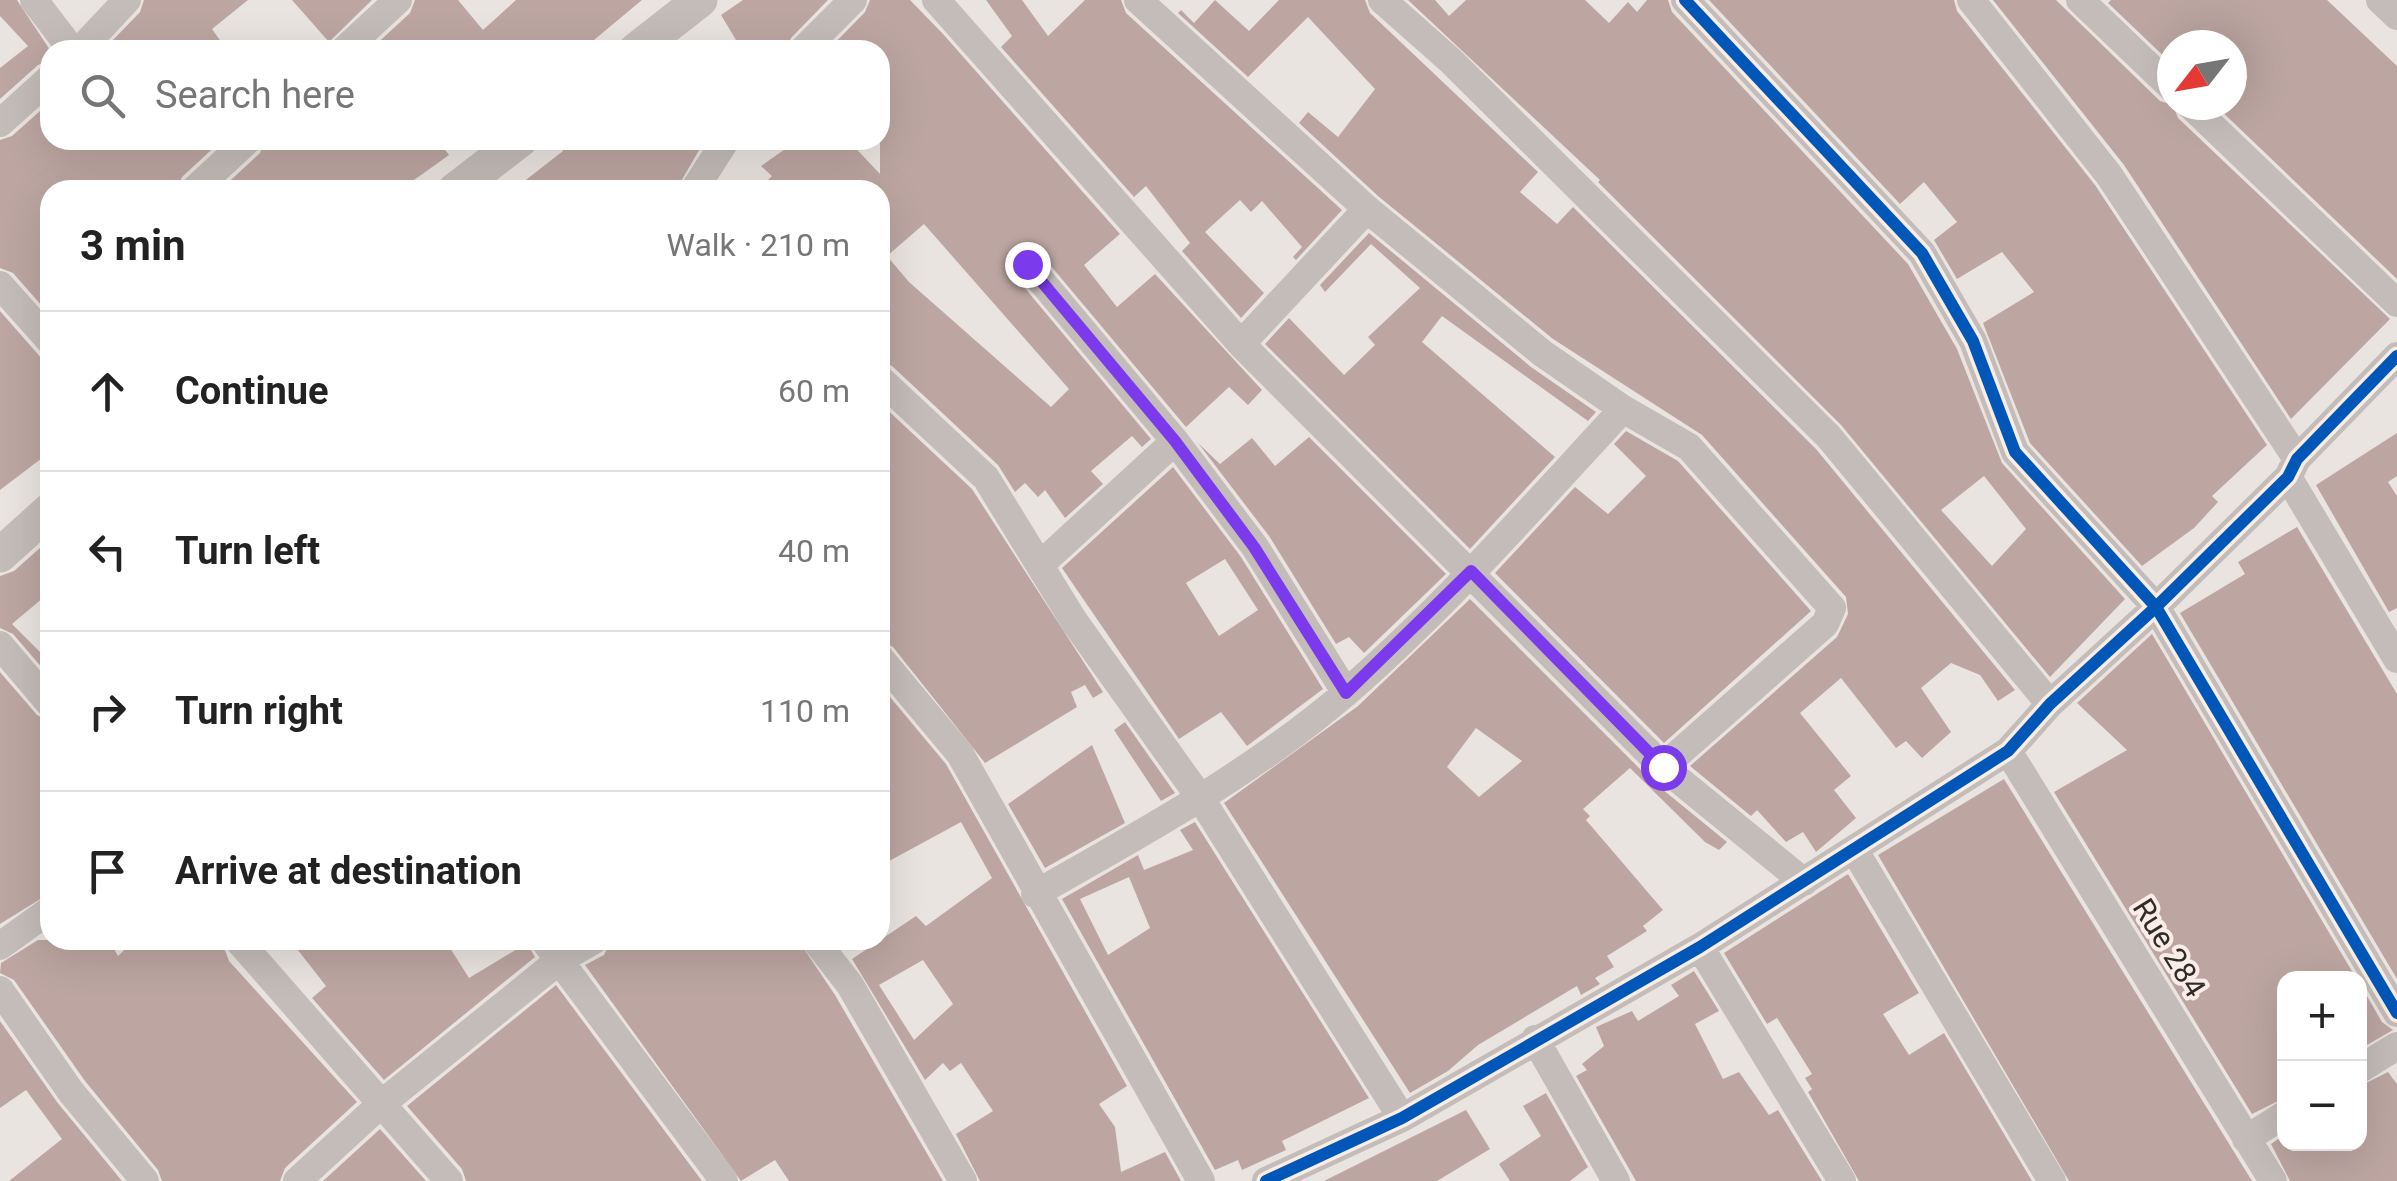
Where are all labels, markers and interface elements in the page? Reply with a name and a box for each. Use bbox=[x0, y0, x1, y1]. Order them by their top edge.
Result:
north arrow bbox=[2157, 30, 2247, 120]
search box bbox=[40, 40, 890, 150]
icon: search bbox=[75, 68, 130, 123]
text: Search here bbox=[155, 73, 355, 117]
text: 3 min bbox=[80, 221, 186, 270]
text: Walk · 210 m bbox=[667, 226, 850, 264]
route end bbox=[1005, 242, 1051, 288]
icon: ahead bbox=[80, 364, 135, 419]
text: Continue bbox=[175, 369, 329, 413]
text: 60 m bbox=[778, 372, 850, 410]
icon: left bbox=[80, 524, 135, 579]
text: Turn left bbox=[175, 529, 320, 573]
text: 40 m bbox=[778, 532, 850, 570]
icon: right bbox=[80, 684, 135, 739]
text: Turn right bbox=[175, 689, 343, 733]
text: 110 m bbox=[760, 692, 850, 730]
route start bbox=[1641, 745, 1687, 791]
icon: arrive bbox=[80, 844, 135, 899]
text: Arrive at destination bbox=[175, 849, 522, 893]
street label: Rue 284 bbox=[2126, 892, 2213, 1003]
map controls bbox=[2277, 971, 2367, 1151]
button: + bbox=[2277, 971, 2367, 1061]
button: − bbox=[2277, 1061, 2367, 1151]

